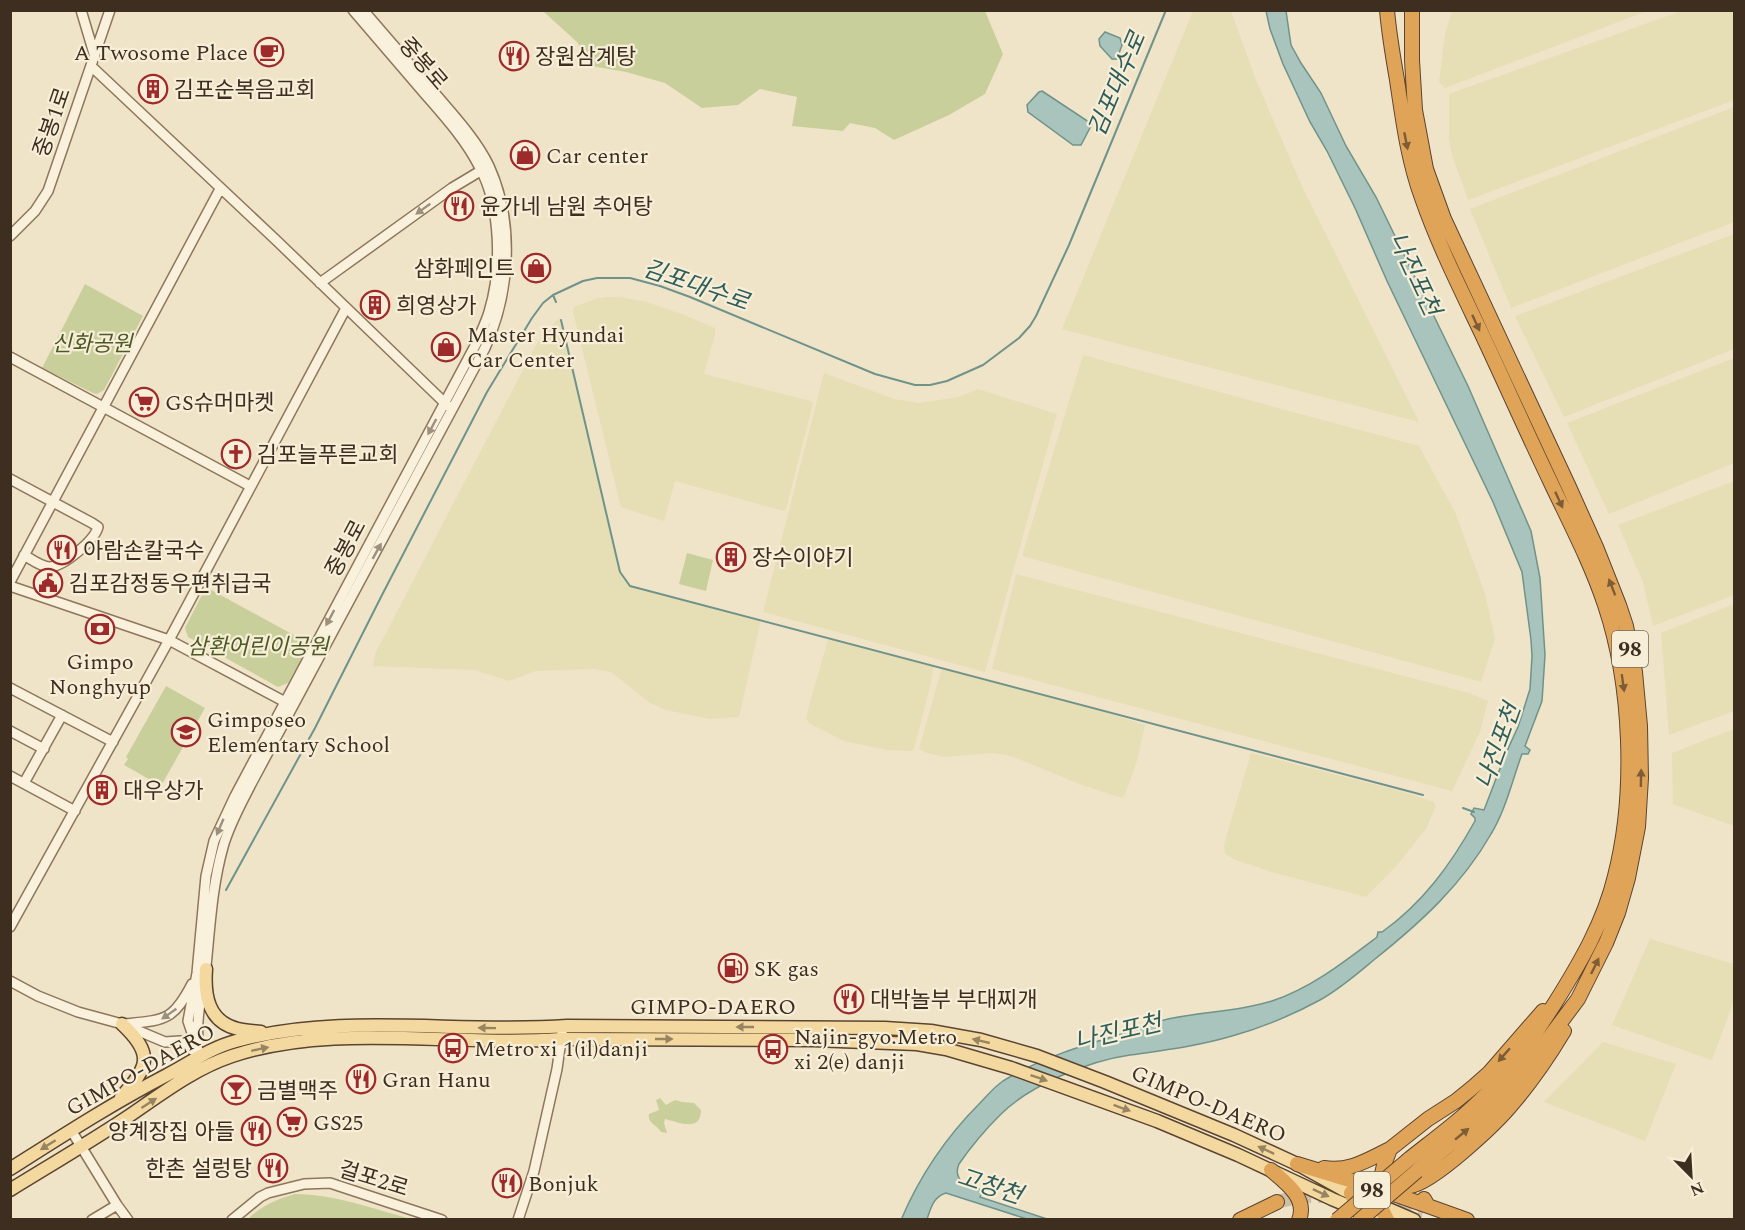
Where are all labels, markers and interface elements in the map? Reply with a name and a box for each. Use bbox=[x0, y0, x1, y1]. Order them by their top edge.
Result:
water label: 김포대수로 bbox=[1080, 26, 1156, 142]
street label: 중봉로 bbox=[390, 30, 455, 98]
cafe icon: A Twosome Place bbox=[253, 36, 285, 68]
place label: A Twosome Place bbox=[74, 37, 248, 70]
restaurant icon: 장원삼계탕 bbox=[498, 40, 530, 72]
place label: 장원삼계탕 bbox=[535, 41, 636, 74]
building icon: 김포순복음교회 bbox=[137, 73, 169, 105]
place label: 김포순복음교회 bbox=[174, 74, 316, 107]
street label: 중봉1로 bbox=[25, 83, 80, 162]
one-way arrow bbox=[1402, 132, 1411, 151]
shop icon: Car center bbox=[509, 139, 541, 171]
place label: Car center bbox=[546, 140, 648, 173]
restaurant icon: 윤가네 남원 추어탕 bbox=[443, 190, 475, 222]
place label: 윤가네 남원 추어탕 bbox=[480, 191, 653, 224]
one-way arrow bbox=[415, 203, 430, 215]
water label: 나진포천 bbox=[1379, 227, 1450, 325]
water label: 김포대수로 bbox=[638, 251, 755, 321]
shop icon: 삼화페인트 bbox=[520, 252, 552, 284]
place label: 삼화페인트 bbox=[414, 253, 515, 286]
building icon: 희영상가 bbox=[359, 289, 391, 321]
place label: 희영상가 bbox=[396, 290, 477, 323]
one-way arrow bbox=[1472, 314, 1481, 331]
place label: Master Hyundai Car Center bbox=[467, 319, 624, 377]
park label: 신화공원 bbox=[52, 328, 134, 361]
shop icon: Master Hyundai Car Center bbox=[430, 331, 462, 363]
supermarket icon: GS슈머마켓 bbox=[128, 386, 160, 418]
place label: GS슈머마켓 bbox=[165, 387, 275, 420]
one-way arrow bbox=[427, 419, 437, 436]
church icon: 김포늘푸른교회 bbox=[220, 438, 252, 470]
place label: 김포늘푸른교회 bbox=[257, 439, 399, 472]
one-way arrow bbox=[1554, 491, 1563, 508]
street label: 중봉로 bbox=[317, 514, 375, 583]
restaurant icon: 아람손칼국수 bbox=[46, 534, 78, 566]
place label: 아람손칼국수 bbox=[83, 535, 204, 568]
building icon: 장수이야기 bbox=[715, 541, 747, 573]
place label: 장수이야기 bbox=[752, 542, 853, 575]
one-way arrow bbox=[372, 543, 382, 560]
public building icon: 김포감정동우편취급국 bbox=[32, 567, 64, 599]
place label: 김포감정동우편취급국 bbox=[69, 568, 271, 601]
one-way arrow bbox=[1607, 578, 1616, 596]
one-way arrow bbox=[325, 609, 335, 626]
bank icon: Gimpo Nonghyup bbox=[84, 613, 116, 645]
park label: 삼환어린이공원 bbox=[187, 631, 331, 664]
road number: 98 bbox=[1612, 631, 1648, 667]
place label: Gimpo Nonghyup bbox=[49, 646, 151, 704]
one-way arrow bbox=[1618, 673, 1628, 692]
water label: 나진포천 bbox=[1467, 696, 1532, 794]
place label: Gimposeo Elementary School bbox=[207, 704, 390, 762]
school or university icon: Gimposeo Elementary School bbox=[170, 716, 202, 748]
one-way arrow bbox=[1636, 769, 1646, 788]
building icon: 대우상가 bbox=[86, 774, 118, 806]
place label: 대우상가 bbox=[123, 775, 204, 808]
one-way arrow bbox=[215, 819, 224, 836]
fuel station icon: SK gas bbox=[717, 952, 749, 984]
place label: SK gas bbox=[754, 953, 819, 986]
one-way arrow bbox=[1590, 957, 1599, 974]
restaurant icon: 대박놀부 부대찌개 bbox=[833, 983, 865, 1015]
place label: 대박놀부 부대찌개 bbox=[870, 984, 1037, 1017]
street label: GIMPO-DAERO bbox=[630, 991, 796, 1024]
water label: 나진포천 bbox=[1071, 1005, 1168, 1060]
one-way arrow bbox=[162, 1008, 178, 1020]
street label: GIMPO-DAERO bbox=[60, 1016, 221, 1125]
place label: Najin-gyo.Metro xi 2(e) danji bbox=[794, 1021, 957, 1079]
one-way arrow bbox=[735, 1022, 754, 1032]
one-way arrow bbox=[477, 1023, 496, 1033]
bus stop icon: Metro xi 1(il)danji bbox=[437, 1032, 469, 1064]
place label: Metro xi 1(il)danji bbox=[474, 1033, 648, 1066]
bus stop icon: Najin-gyo.Metro xi 2(e) danji bbox=[757, 1033, 789, 1065]
one-way arrow bbox=[655, 1034, 674, 1044]
one-way arrow bbox=[971, 1036, 990, 1045]
one-way arrow bbox=[251, 1044, 270, 1053]
one-way arrow bbox=[1497, 1048, 1511, 1063]
street label: GIMPO-DAERO bbox=[1125, 1057, 1291, 1152]
restaurant icon: Gran Hanu bbox=[345, 1063, 377, 1095]
place label: Gran Hanu bbox=[382, 1064, 491, 1097]
one-way arrow bbox=[1030, 1073, 1048, 1083]
bar icon: 금별맥주 bbox=[220, 1074, 252, 1106]
place label: 금별맥주 bbox=[257, 1075, 338, 1108]
one-way arrow bbox=[141, 1097, 157, 1108]
one-way arrow bbox=[1113, 1104, 1131, 1114]
supermarket icon: GS25 bbox=[276, 1106, 308, 1138]
place label: GS25 bbox=[313, 1107, 364, 1140]
restaurant icon: 양계장집 아들 bbox=[240, 1115, 272, 1147]
place label: 양계장집 아들 bbox=[108, 1116, 235, 1149]
one-way arrow bbox=[1454, 1128, 1470, 1141]
one-way arrow bbox=[39, 1140, 56, 1151]
one-way arrow bbox=[1258, 1145, 1275, 1154]
north arrow bbox=[1661, 1146, 1721, 1206]
restaurant icon: 한촌 설렁탕 bbox=[257, 1152, 289, 1184]
place label: 한촌 설렁탕 bbox=[145, 1153, 252, 1186]
street label: 걸포2로 bbox=[334, 1153, 413, 1206]
water label: 고창천 bbox=[953, 1160, 1030, 1215]
restaurant icon: Bonjuk bbox=[491, 1167, 523, 1199]
place label: Bonjuk bbox=[528, 1168, 599, 1201]
road number: 98 bbox=[1354, 1172, 1390, 1208]
text: N bbox=[1686, 1175, 1708, 1202]
one-way arrow bbox=[1312, 1189, 1329, 1198]

